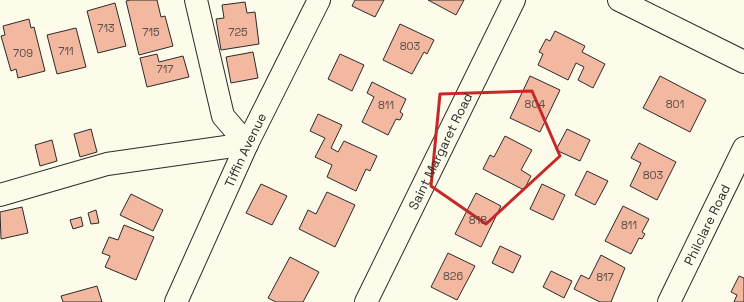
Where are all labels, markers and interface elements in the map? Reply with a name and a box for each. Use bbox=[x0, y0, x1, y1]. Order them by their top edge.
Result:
house number: 713 bbox=[97, 21, 115, 35]
house number: 715 bbox=[142, 25, 160, 39]
house number: 725 bbox=[228, 25, 248, 39]
house number: 803 bbox=[400, 39, 421, 53]
house number: 711 bbox=[58, 44, 74, 58]
house number: 709 bbox=[13, 46, 33, 60]
house number: 717 bbox=[157, 62, 173, 76]
street label: Saint Margaret Road bbox=[404, 90, 476, 213]
house number: 804 bbox=[525, 97, 546, 111]
house number: 801 bbox=[666, 97, 684, 111]
house number: 811 bbox=[378, 98, 394, 112]
street label: Tiffin Avenue bbox=[220, 110, 270, 190]
house number: 803 bbox=[643, 168, 664, 182]
street label: Philclare Road bbox=[680, 181, 734, 268]
house number: 818 bbox=[469, 213, 487, 227]
house number: 811 bbox=[621, 218, 637, 232]
house number: 826 bbox=[443, 269, 463, 283]
house number: 817 bbox=[596, 270, 614, 284]

